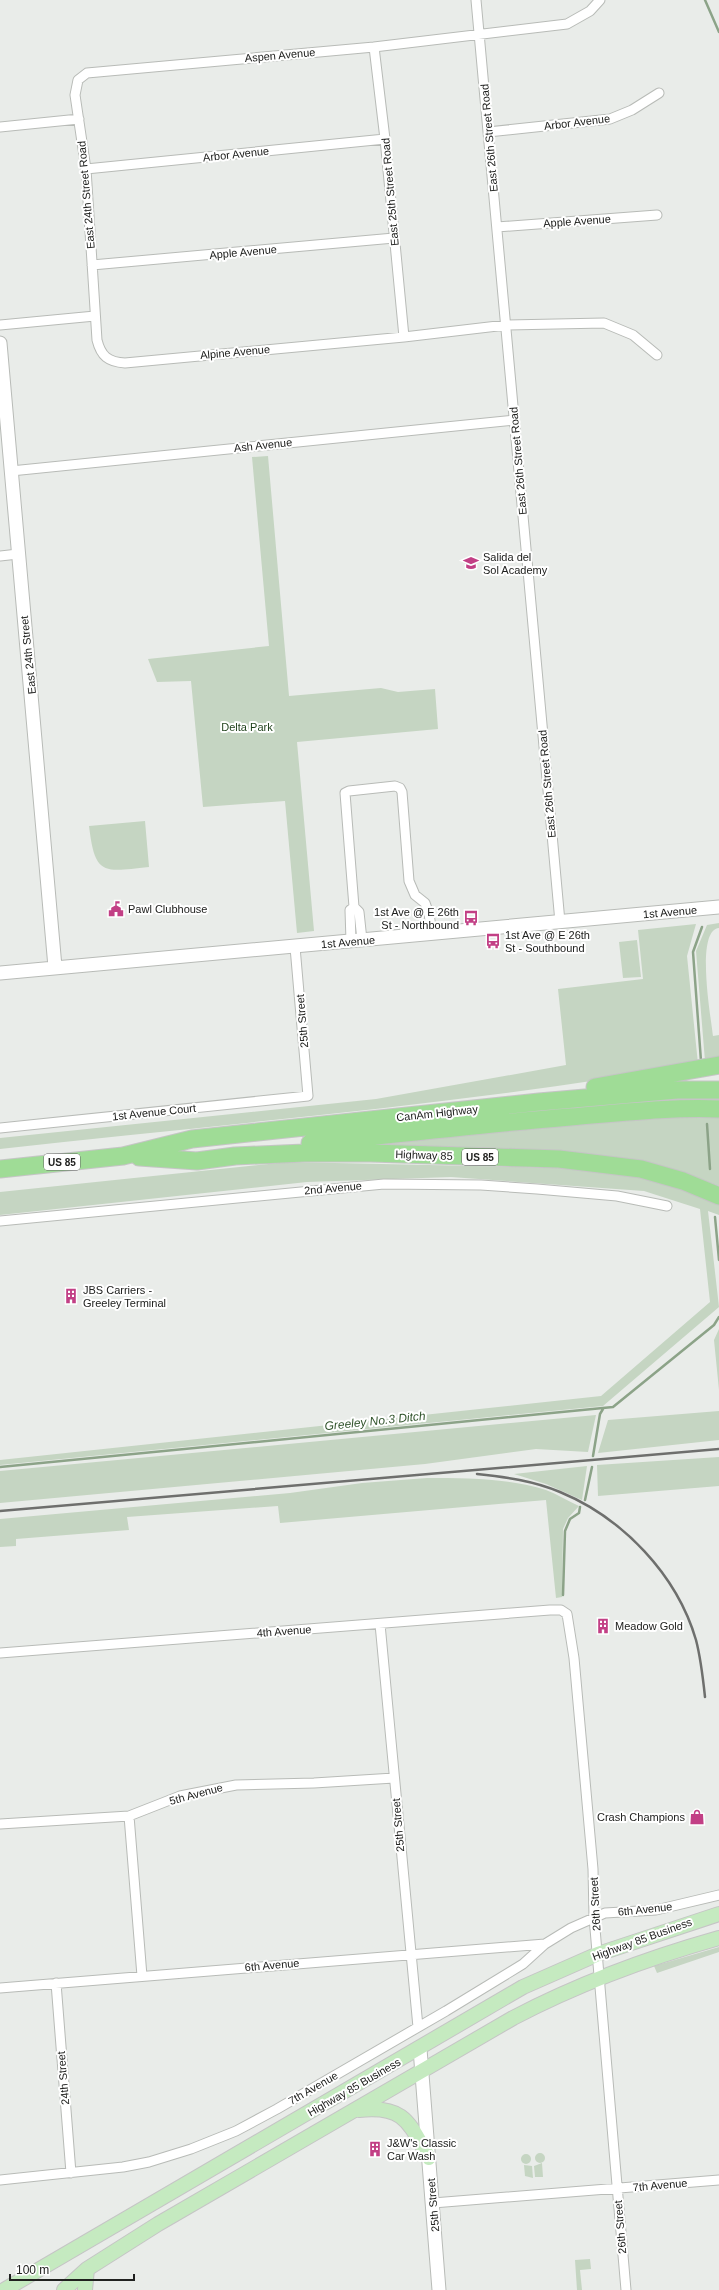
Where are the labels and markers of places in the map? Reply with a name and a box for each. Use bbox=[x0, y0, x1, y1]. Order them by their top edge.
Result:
place label: Salida del Sol Academy bbox=[483, 551, 548, 576]
school or university icon: Salida del Sol Academy bbox=[462, 554, 480, 572]
public building icon: Pawl Clubhouse bbox=[107, 900, 125, 918]
place label: Pawl Clubhouse bbox=[128, 903, 208, 915]
place label: 1st Ave @ E 26th St - Northbound bbox=[374, 906, 459, 931]
bus stop icon: 1st Ave @ E 26th St - Northbound bbox=[462, 909, 480, 927]
place label: 1st Ave @ E 26th St - Southbound bbox=[505, 929, 590, 954]
bus stop icon: 1st Ave @ E 26th St - Southbound bbox=[484, 932, 502, 950]
place label: JBS Carriers - Greeley Terminal bbox=[83, 1284, 166, 1309]
building icon: JBS Carriers - Greeley Terminal bbox=[62, 1287, 80, 1305]
building icon: Meadow Gold bbox=[594, 1617, 612, 1635]
place label: Meadow Gold bbox=[615, 1620, 683, 1632]
shop icon: Crash Champions bbox=[688, 1808, 706, 1826]
place label: Crash Champions bbox=[597, 1811, 685, 1823]
place label: J&W's Classic Car Wash bbox=[387, 2137, 457, 2162]
building icon: J&W's Classic Car Wash bbox=[366, 2140, 384, 2158]

